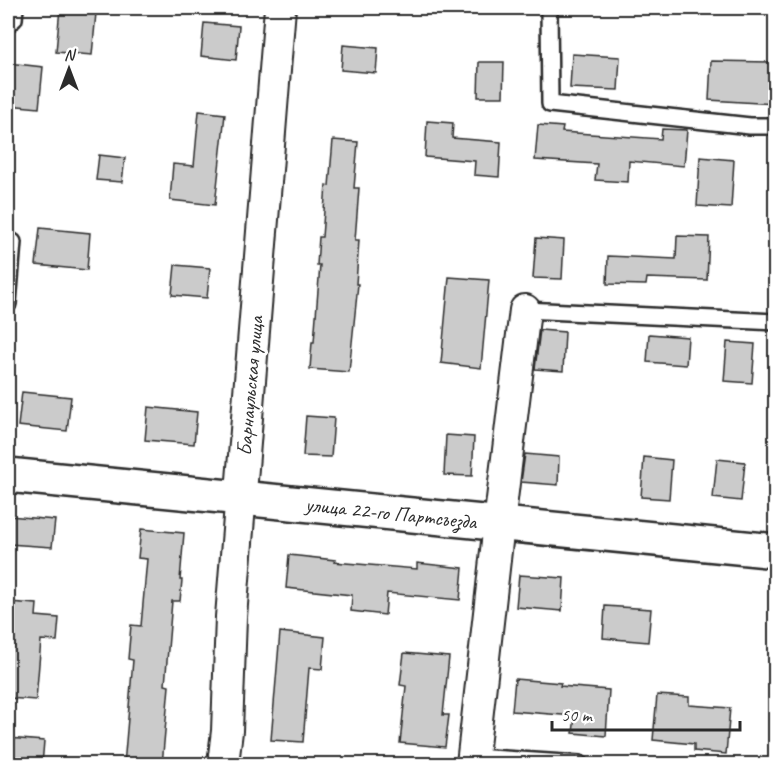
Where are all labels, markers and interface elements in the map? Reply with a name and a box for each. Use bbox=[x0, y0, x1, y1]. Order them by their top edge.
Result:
north arrow bbox=[39, 39, 99, 99]
text: N bbox=[64, 45, 77, 65]
street label: Барнаульская улица bbox=[231, 314, 269, 457]
street label: улица 22-го Партсъезда bbox=[302, 491, 479, 536]
scale bar bbox=[552, 694, 740, 732]
text: 50 m bbox=[561, 704, 594, 726]

